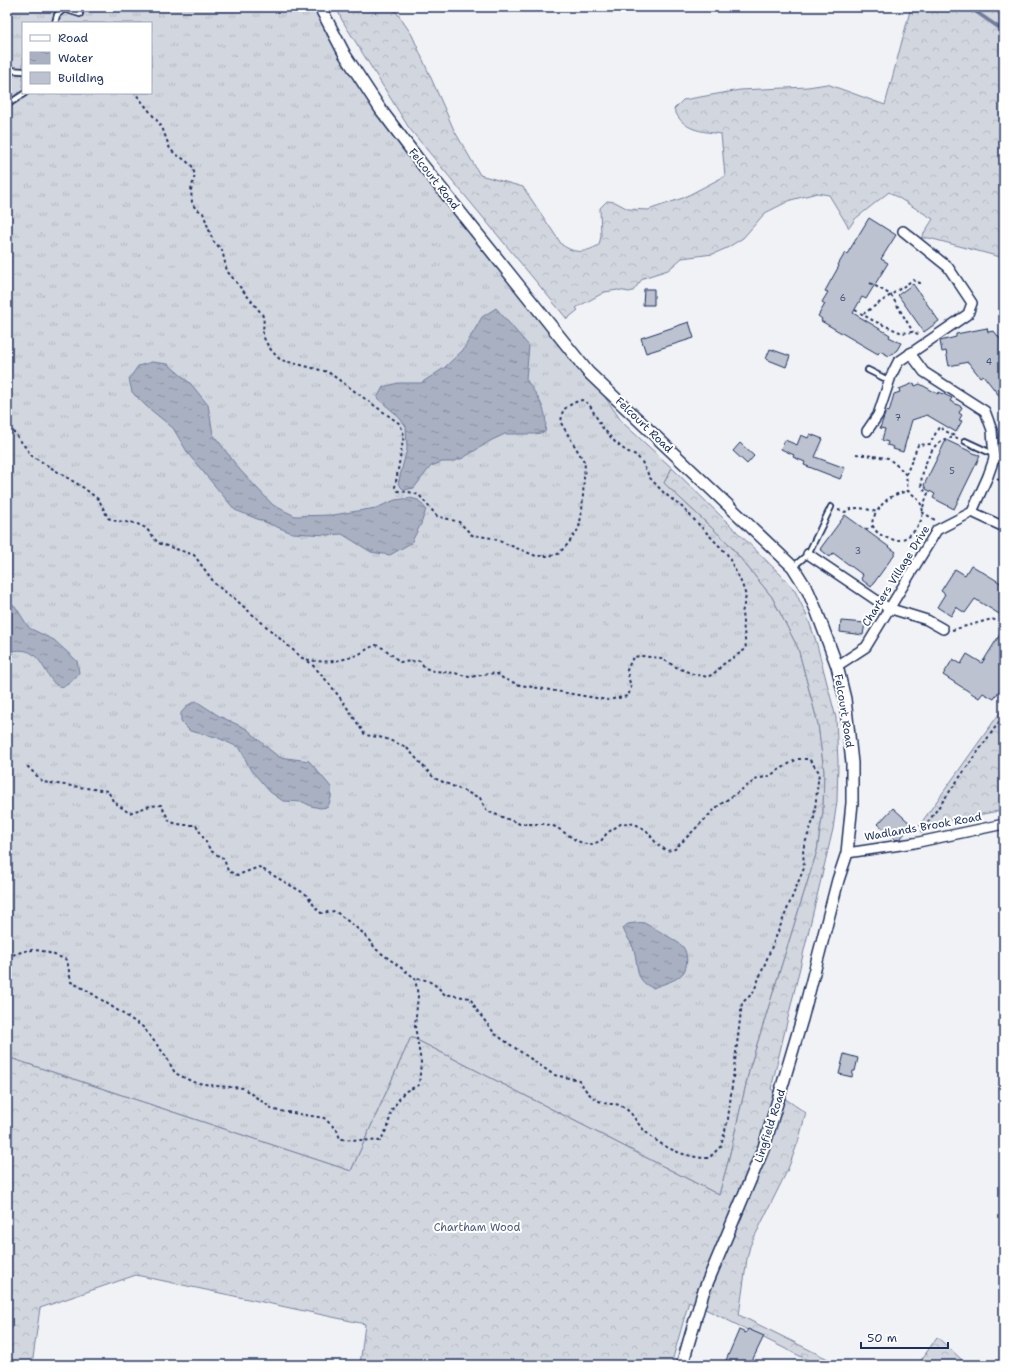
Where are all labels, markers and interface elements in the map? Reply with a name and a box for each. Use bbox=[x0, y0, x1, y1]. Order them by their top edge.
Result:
legend bbox=[22, 22, 152, 94]
text: Road bbox=[58, 30, 89, 46]
text: Water bbox=[58, 50, 94, 66]
text: Building bbox=[58, 70, 104, 86]
street label: Felcourt Road bbox=[405, 145, 463, 213]
house number: 6 bbox=[840, 292, 846, 304]
house number: 4 bbox=[986, 356, 992, 368]
street label: Felcourt Road bbox=[612, 394, 676, 456]
house number: 7 bbox=[895, 412, 901, 424]
house number: 5 bbox=[949, 465, 955, 477]
street label: Charters Village Drive bbox=[859, 523, 933, 629]
house number: 3 bbox=[855, 545, 861, 557]
street label: Felcourt Road bbox=[831, 673, 857, 749]
street label: Wadlands Brook Road bbox=[863, 809, 983, 845]
street label: Lingfield Road bbox=[751, 1087, 789, 1165]
park label: Chartham Wood bbox=[434, 1220, 520, 1235]
scale bar bbox=[861, 1324, 948, 1350]
text: 50 m bbox=[867, 1330, 897, 1346]

